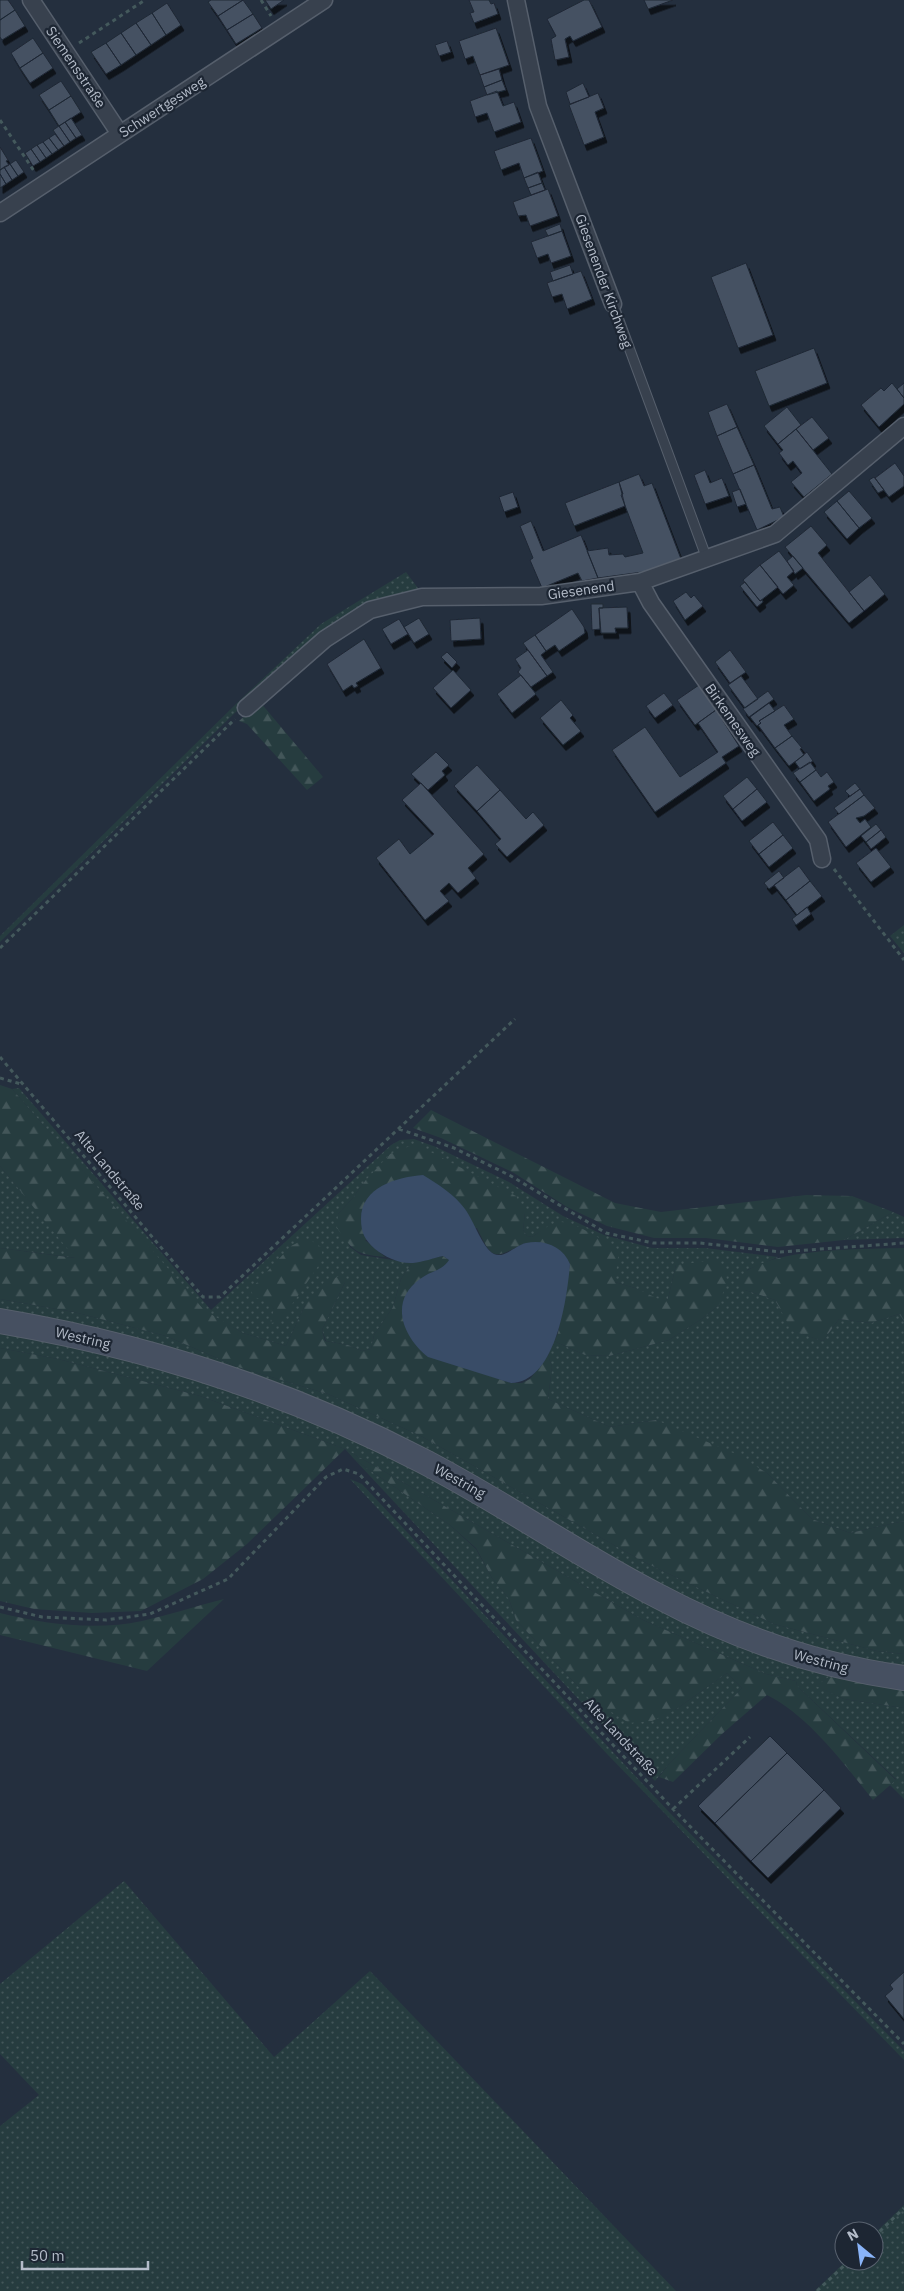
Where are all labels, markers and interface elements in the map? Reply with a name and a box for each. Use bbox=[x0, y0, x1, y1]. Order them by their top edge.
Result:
street label: Siemensstraße bbox=[42, 23, 110, 112]
street label: Schwertgesweg bbox=[116, 72, 209, 141]
street label: Giesenender Kirchweg bbox=[571, 211, 637, 351]
street label: Giesenend bbox=[547, 576, 615, 604]
street label: Birkemesweg bbox=[701, 680, 765, 760]
street label: Alte Landstraße bbox=[71, 1126, 149, 1214]
street label: Westring bbox=[54, 1323, 113, 1353]
street label: Westring bbox=[431, 1460, 489, 1503]
street label: Westring bbox=[792, 1645, 851, 1677]
street label: Alte Landstraße bbox=[580, 1694, 662, 1780]
north arrow bbox=[834, 2221, 884, 2271]
text: N bbox=[844, 2224, 861, 2245]
scale bar bbox=[22, 2238, 149, 2270]
text: 50 m bbox=[30, 2246, 65, 2265]

